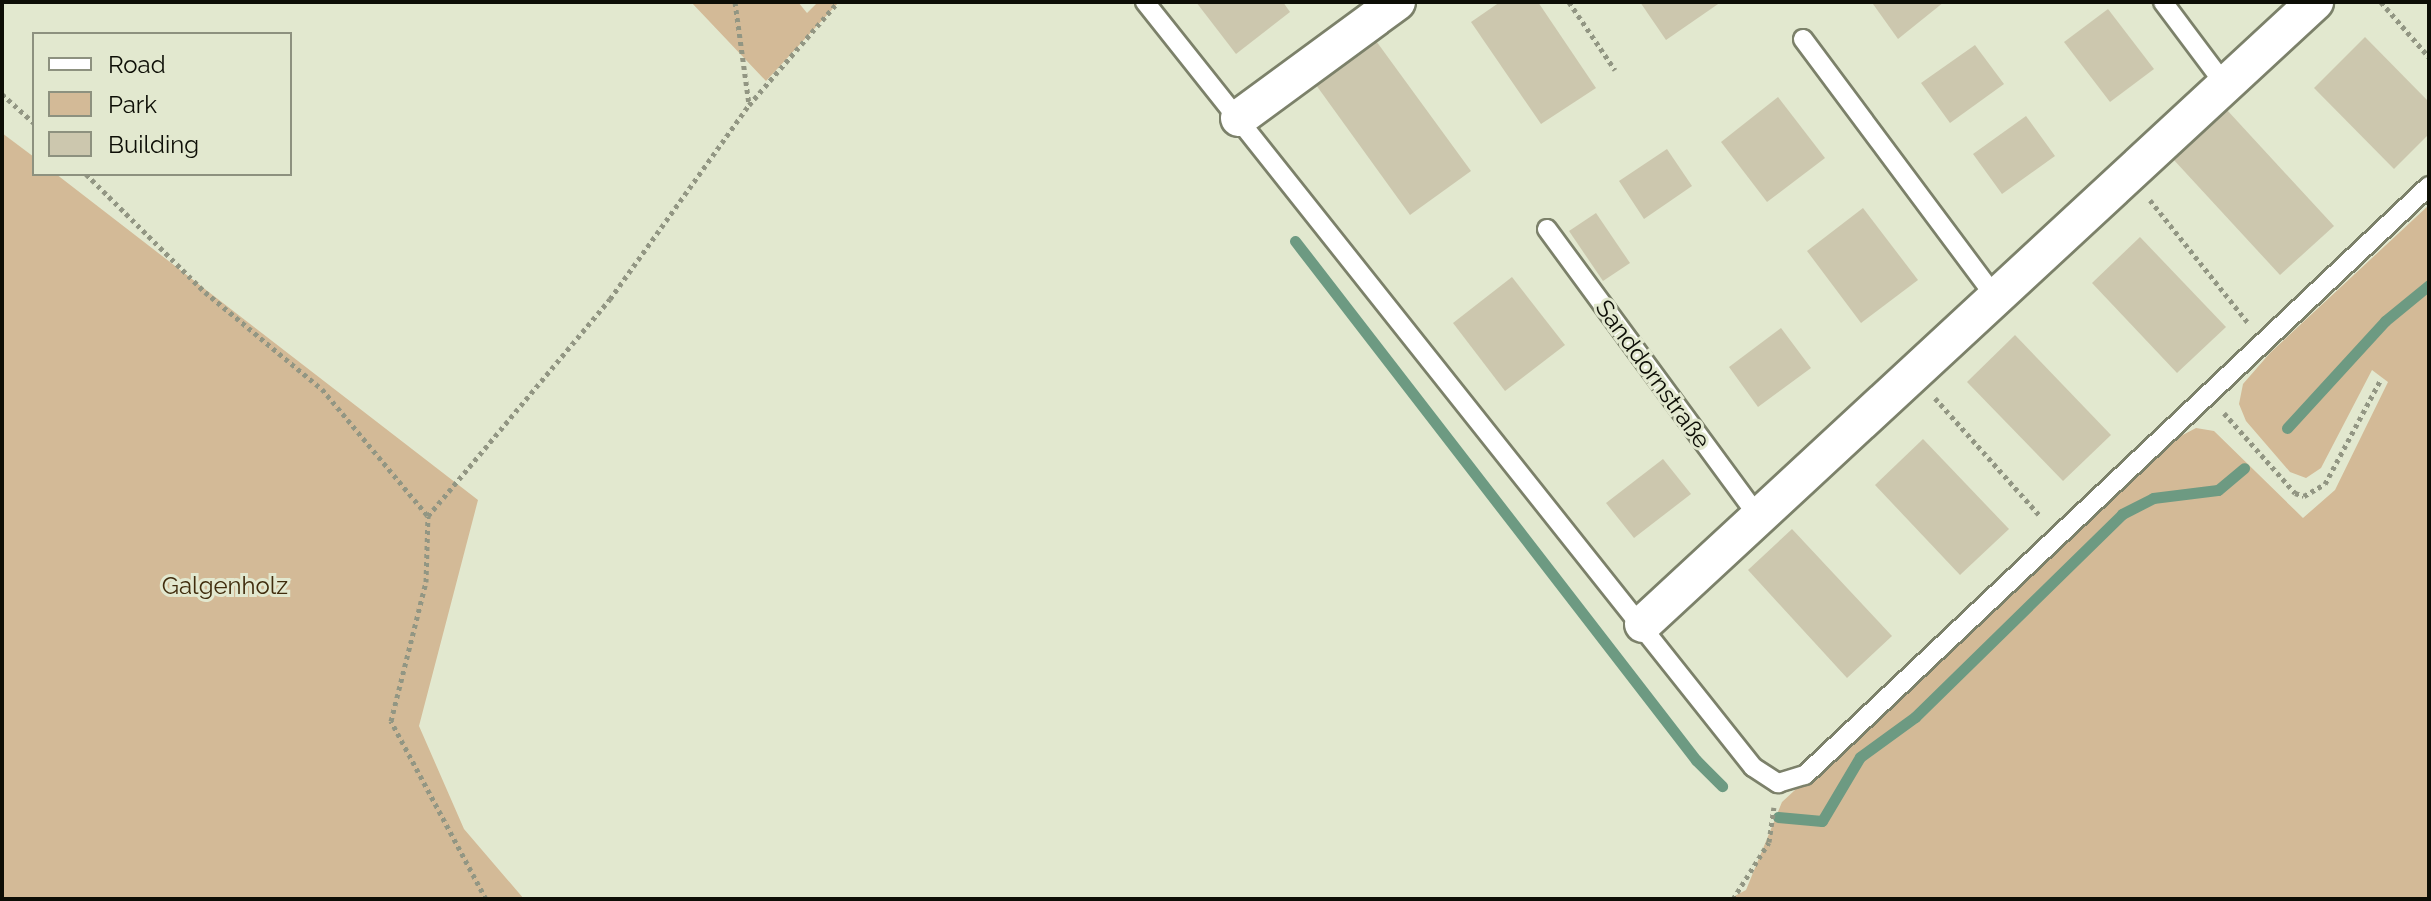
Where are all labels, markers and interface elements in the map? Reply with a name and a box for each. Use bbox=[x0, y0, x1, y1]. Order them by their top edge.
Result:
legend bbox=[32, 32, 292, 176]
text: Road bbox=[108, 50, 166, 79]
text: Park bbox=[108, 90, 157, 119]
text: Building bbox=[108, 130, 199, 159]
street label: Sanddornstraße bbox=[1589, 294, 1717, 454]
park label: Galgenholz bbox=[162, 572, 288, 600]

